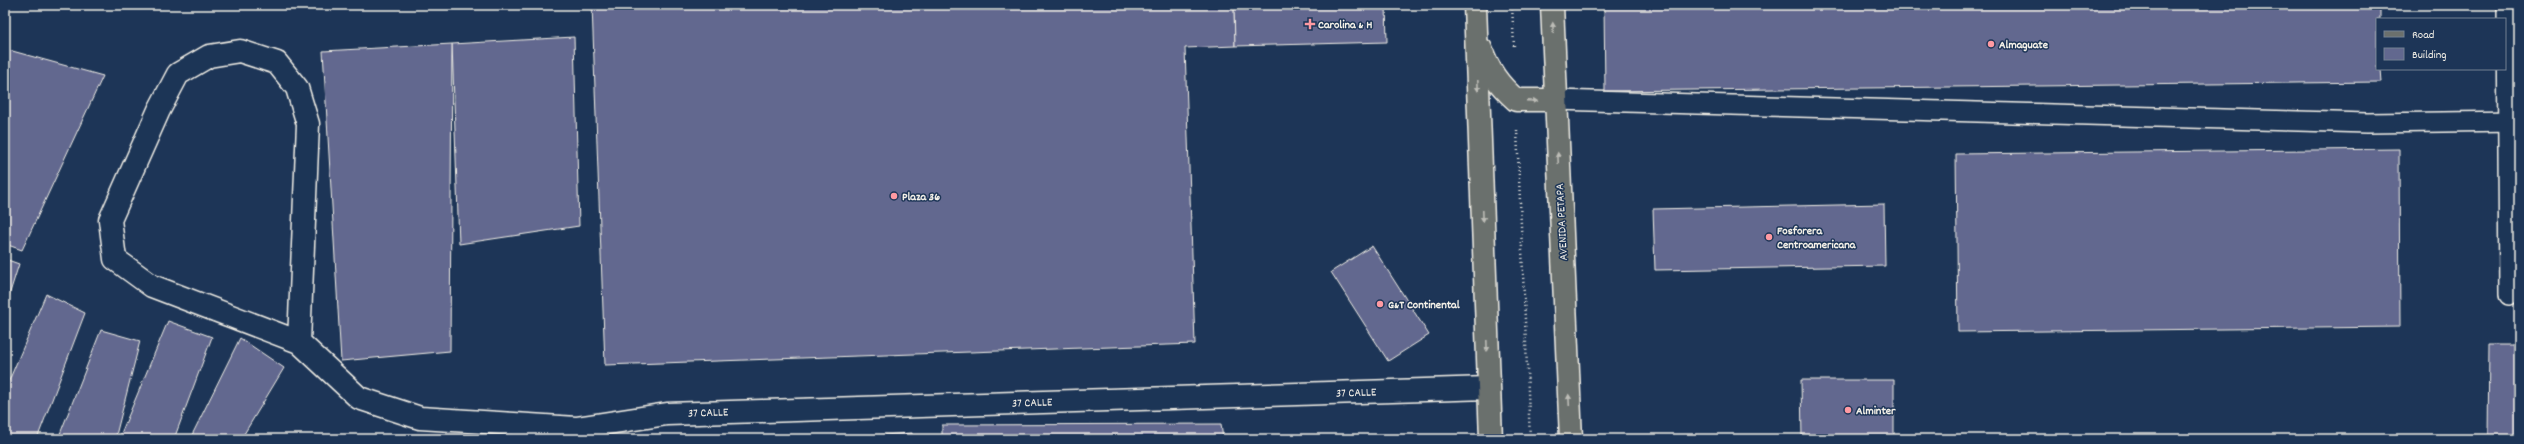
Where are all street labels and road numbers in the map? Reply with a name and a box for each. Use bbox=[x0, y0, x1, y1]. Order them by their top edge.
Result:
street label: AVENIDA PETAPA bbox=[1552, 183, 1573, 261]
street label: 37 CALLE bbox=[1336, 384, 1377, 403]
street label: 37 CALLE bbox=[1012, 394, 1053, 413]
street label: 37 CALLE bbox=[688, 404, 729, 423]

